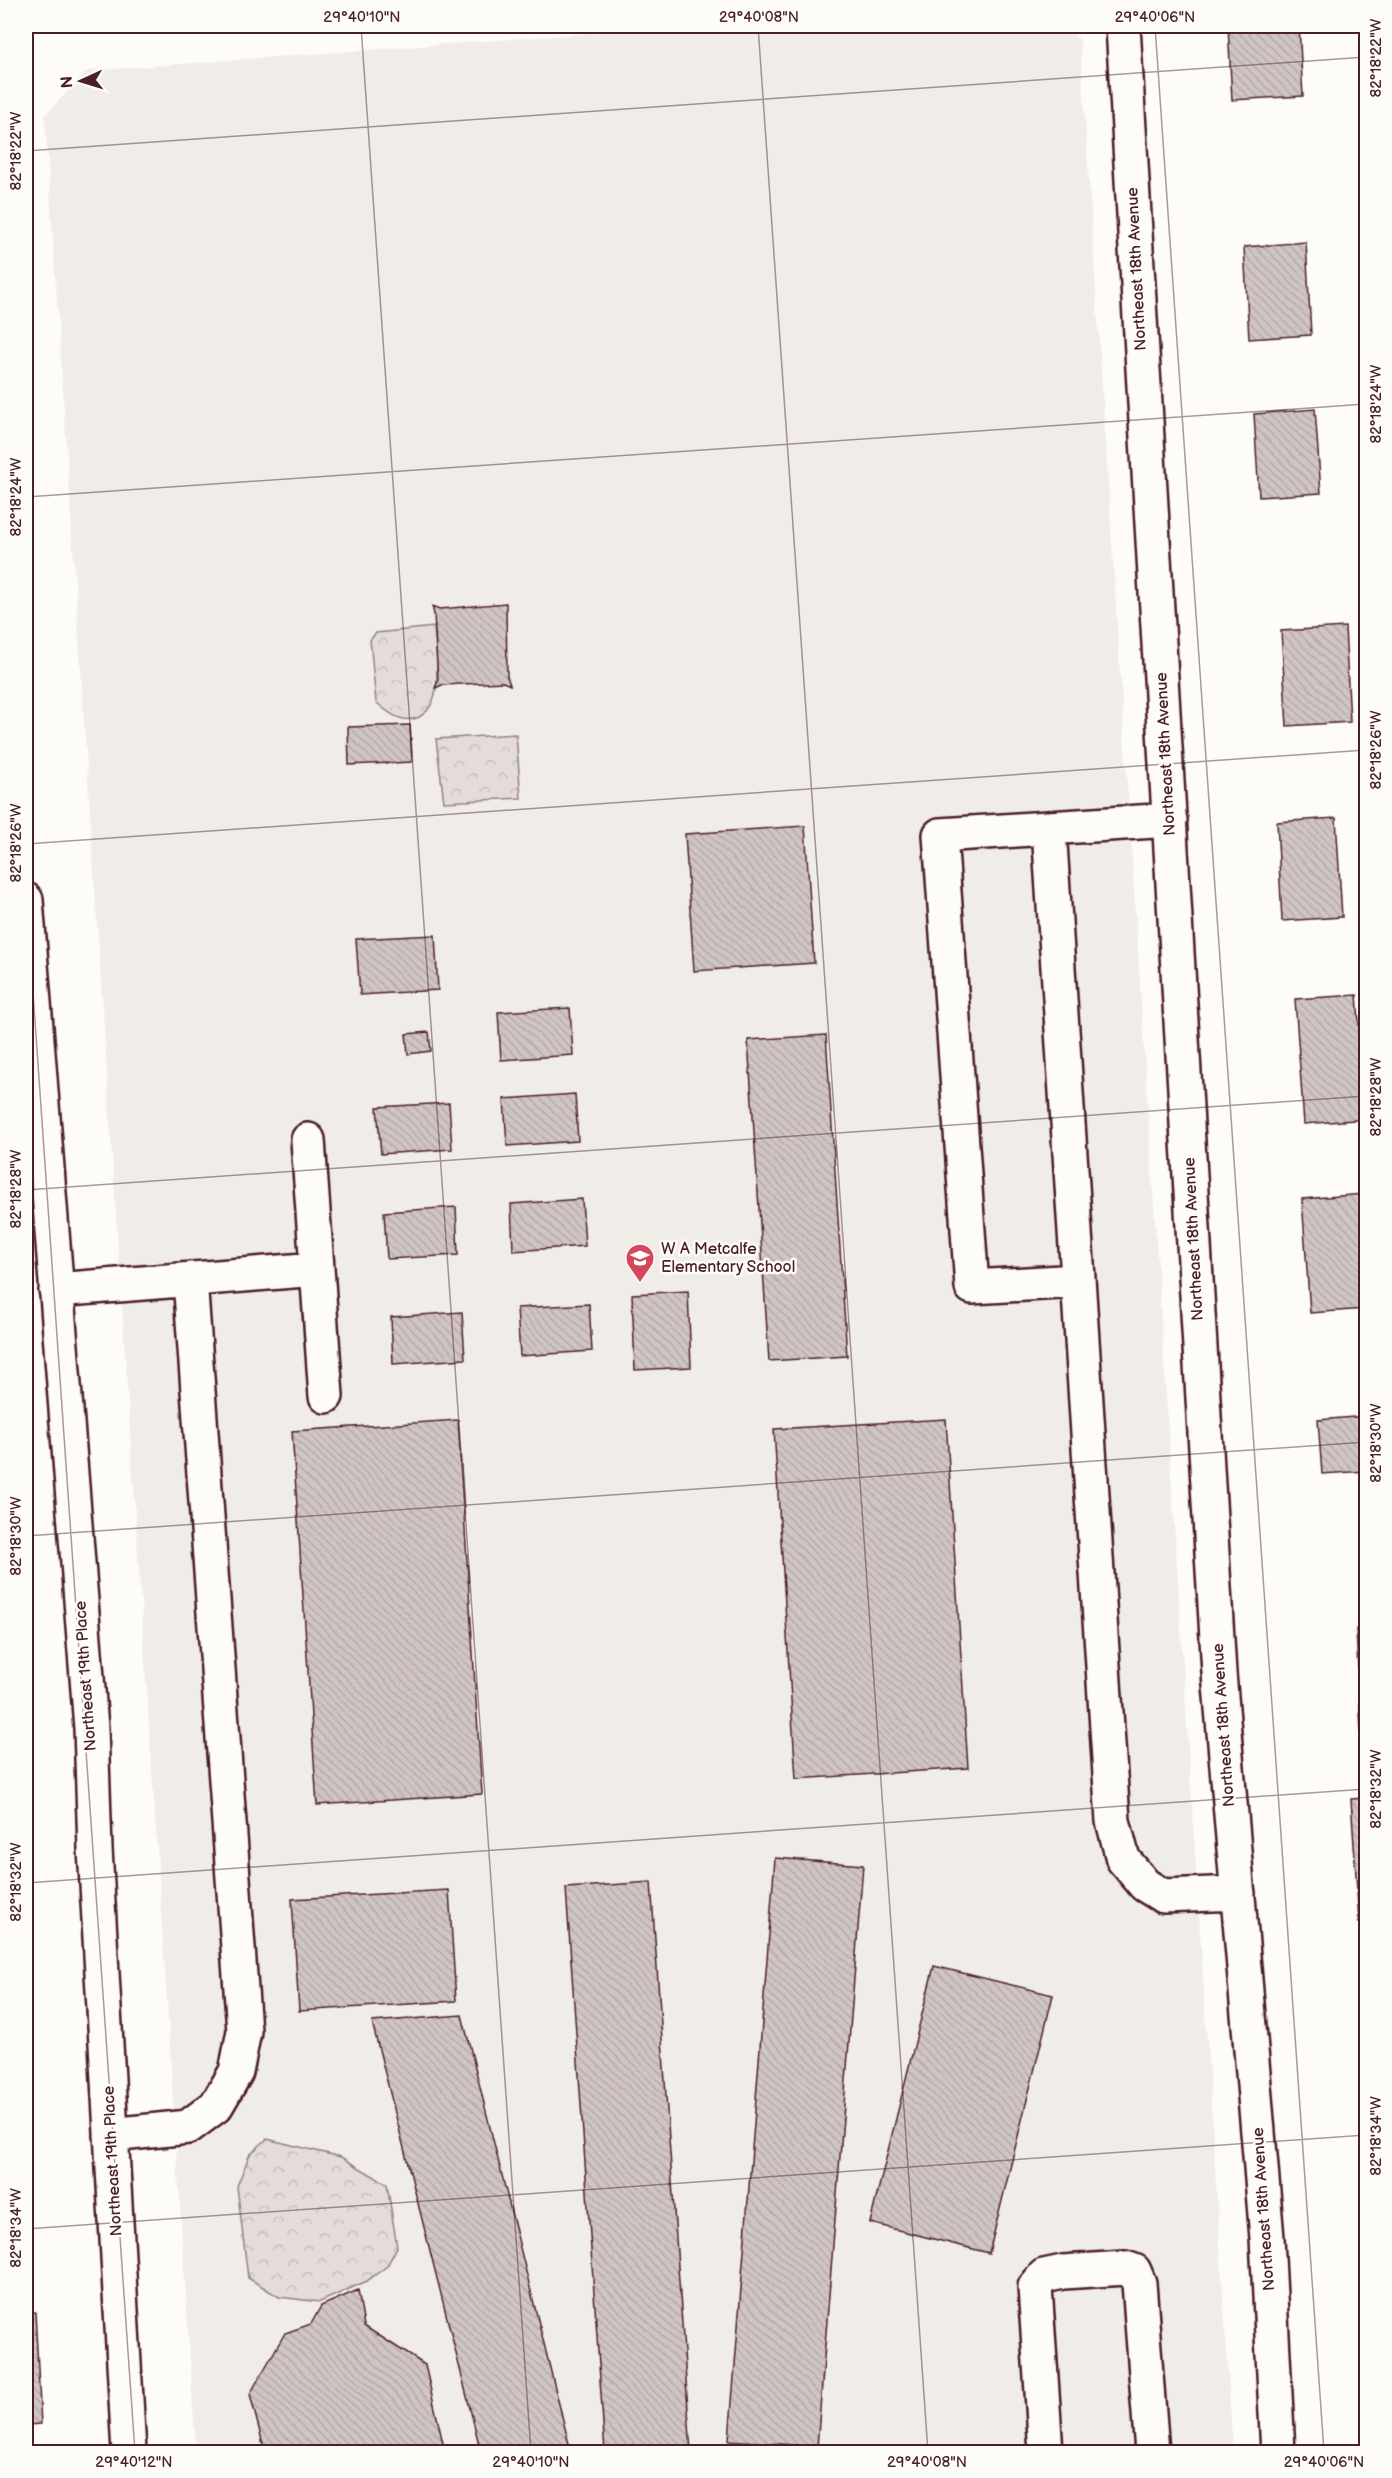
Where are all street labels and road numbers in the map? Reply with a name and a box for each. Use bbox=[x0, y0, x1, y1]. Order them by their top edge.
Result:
street label: Northeast 18th Avenue bbox=[1123, 186, 1151, 351]
street label: Northeast 18th Avenue bbox=[1152, 671, 1180, 836]
street label: Northeast 18th Avenue bbox=[1180, 1156, 1208, 1321]
street label: Northeast 19th Place bbox=[71, 1600, 101, 1752]
street label: Northeast 18th Avenue bbox=[1209, 1642, 1239, 1807]
street label: Northeast 19th Place bbox=[100, 2085, 126, 2237]
street label: Northeast 18th Avenue bbox=[1249, 2126, 1279, 2291]

